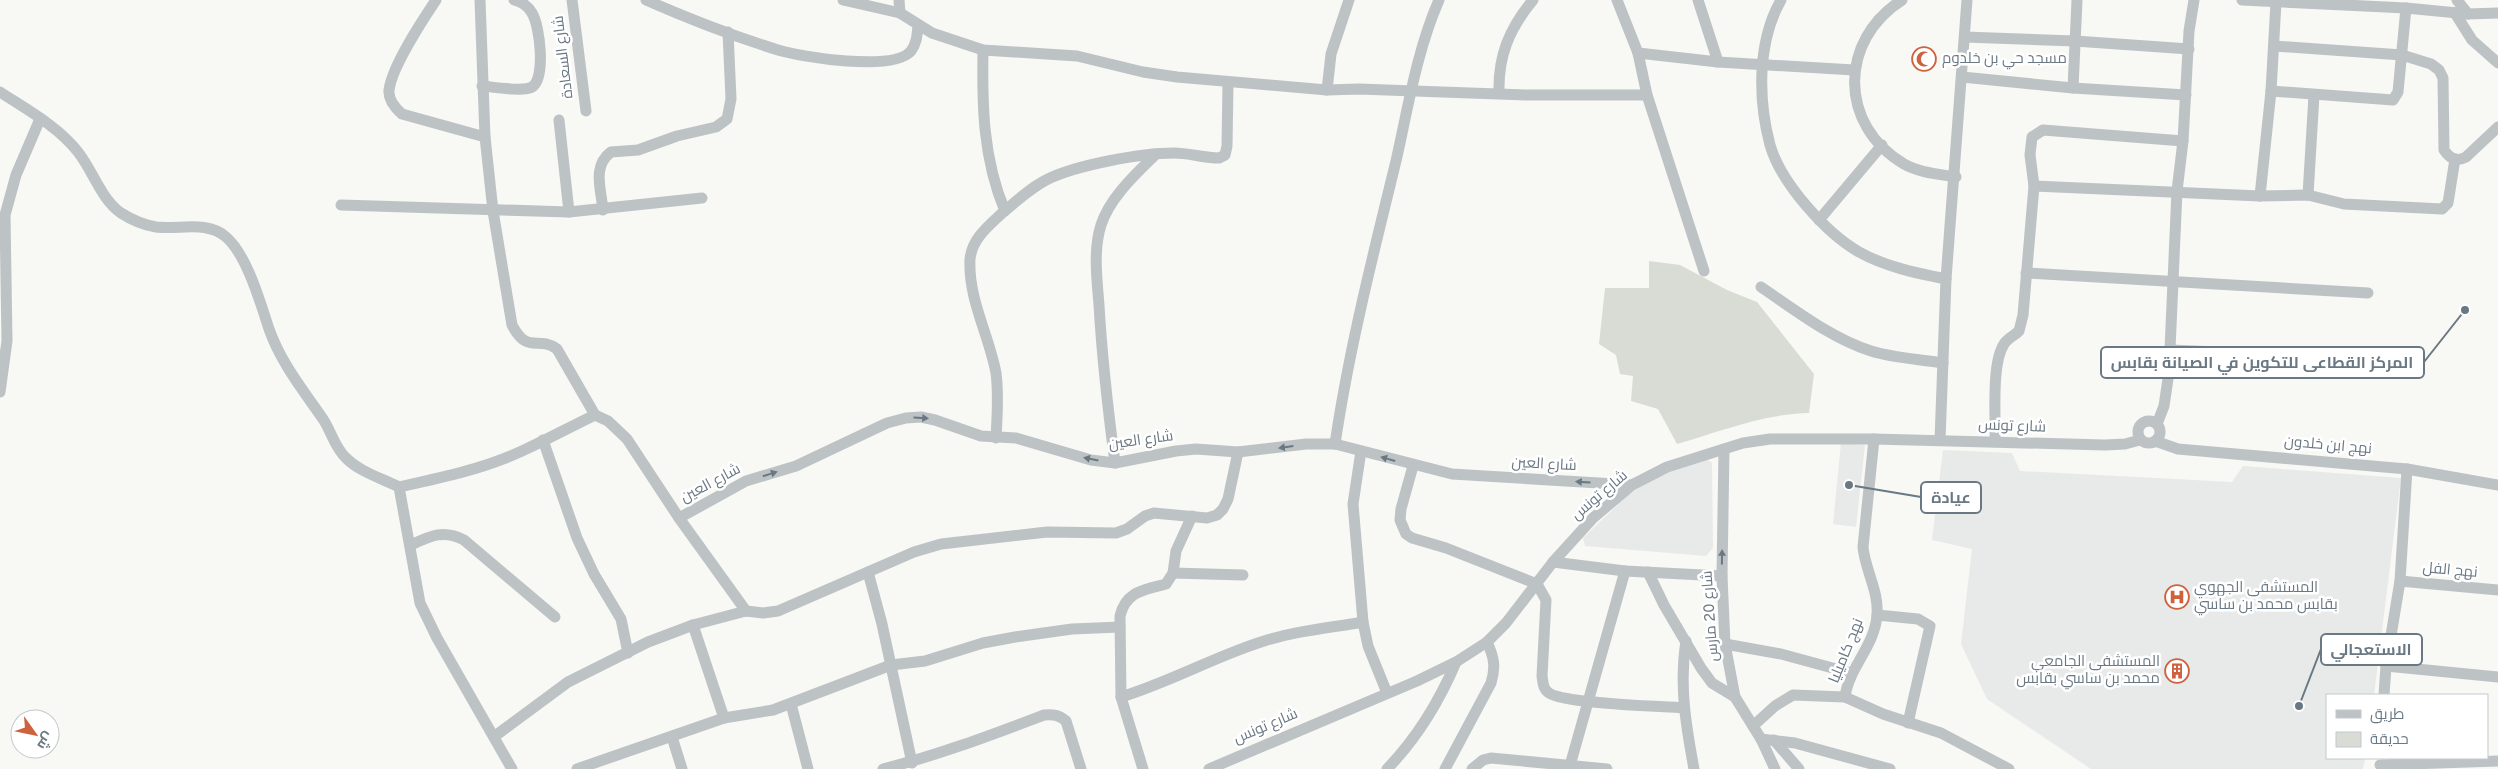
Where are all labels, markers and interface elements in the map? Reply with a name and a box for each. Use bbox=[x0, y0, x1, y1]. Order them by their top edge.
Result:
street label: شارع السعادة bbox=[549, 14, 579, 100]
mosque icon: مسجد حي بن خلدوم bbox=[1911, 46, 1937, 72]
place label: مسجد حي بن خلدوم bbox=[1942, 50, 2067, 70]
callout: المركز القطاعى للتكوين في الصيانة بقابس bbox=[2101, 347, 2424, 378]
text: المركز القطاعى للتكوين في الصيانة بقابس bbox=[2111, 354, 2413, 375]
one-way arrow bbox=[913, 414, 929, 422]
street label: شارع تونس bbox=[1978, 416, 2046, 438]
street label: شارع العين bbox=[1107, 427, 1175, 455]
street label: نهج ابن خلدون bbox=[2283, 433, 2373, 459]
one-way arrow bbox=[1278, 444, 1294, 452]
one-way arrow bbox=[1380, 454, 1395, 462]
street label: شارع العين bbox=[1511, 454, 1577, 476]
one-way arrow bbox=[1082, 455, 1098, 463]
street label: شارع العين bbox=[678, 460, 744, 508]
street label: شارع تونس bbox=[1568, 467, 1632, 525]
one-way arrow bbox=[763, 470, 778, 478]
one-way arrow bbox=[1575, 478, 1591, 486]
callout: عيادة bbox=[1921, 482, 1981, 513]
text: عيادة bbox=[1931, 489, 1971, 509]
one-way arrow bbox=[1718, 549, 1726, 565]
street label: نهج الفل bbox=[2422, 559, 2478, 583]
street label: شارع 20 مارس bbox=[1698, 570, 1724, 662]
place label: المستشفى الجهوي بقابس محمد بن ساسي bbox=[2194, 579, 2338, 616]
hospital icon: المستشفى الجهوي بقابس محمد بن ساسي bbox=[2164, 584, 2190, 610]
street label: نهج كاميليا bbox=[1825, 616, 1869, 686]
callout: الاستعجالي bbox=[2321, 634, 2422, 665]
text: الاستعجالي bbox=[2330, 641, 2412, 662]
place label: المستشفى الجامعي محمد بن ساسي بقابس bbox=[2016, 653, 2160, 690]
building icon: المستشفى الجامعي محمد بن ساسي بقابس bbox=[2164, 658, 2190, 684]
legend bbox=[2326, 694, 2488, 759]
street label: شارع تونس bbox=[1231, 705, 1301, 749]
text: طريق bbox=[2370, 706, 2404, 725]
north arrow bbox=[10, 709, 60, 759]
text: ش bbox=[33, 728, 58, 753]
text: حديقة bbox=[2370, 731, 2409, 750]

